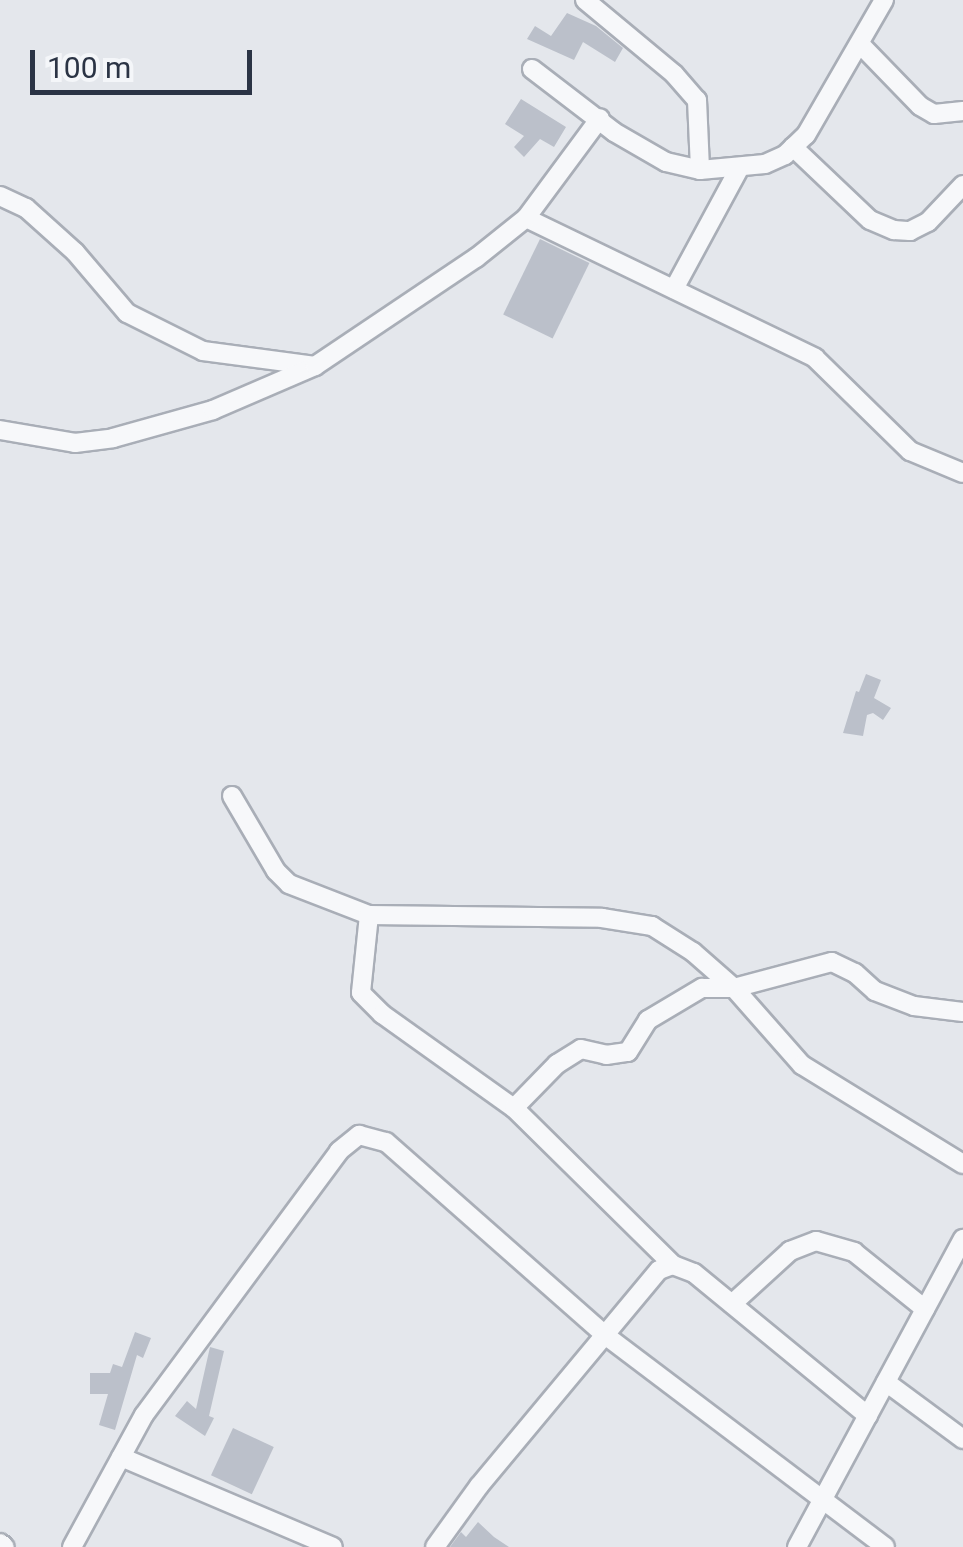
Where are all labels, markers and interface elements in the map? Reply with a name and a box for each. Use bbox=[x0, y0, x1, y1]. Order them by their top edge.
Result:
scale bar bbox=[35, 30, 258, 92]
text: 100 m bbox=[47, 50, 131, 85]

